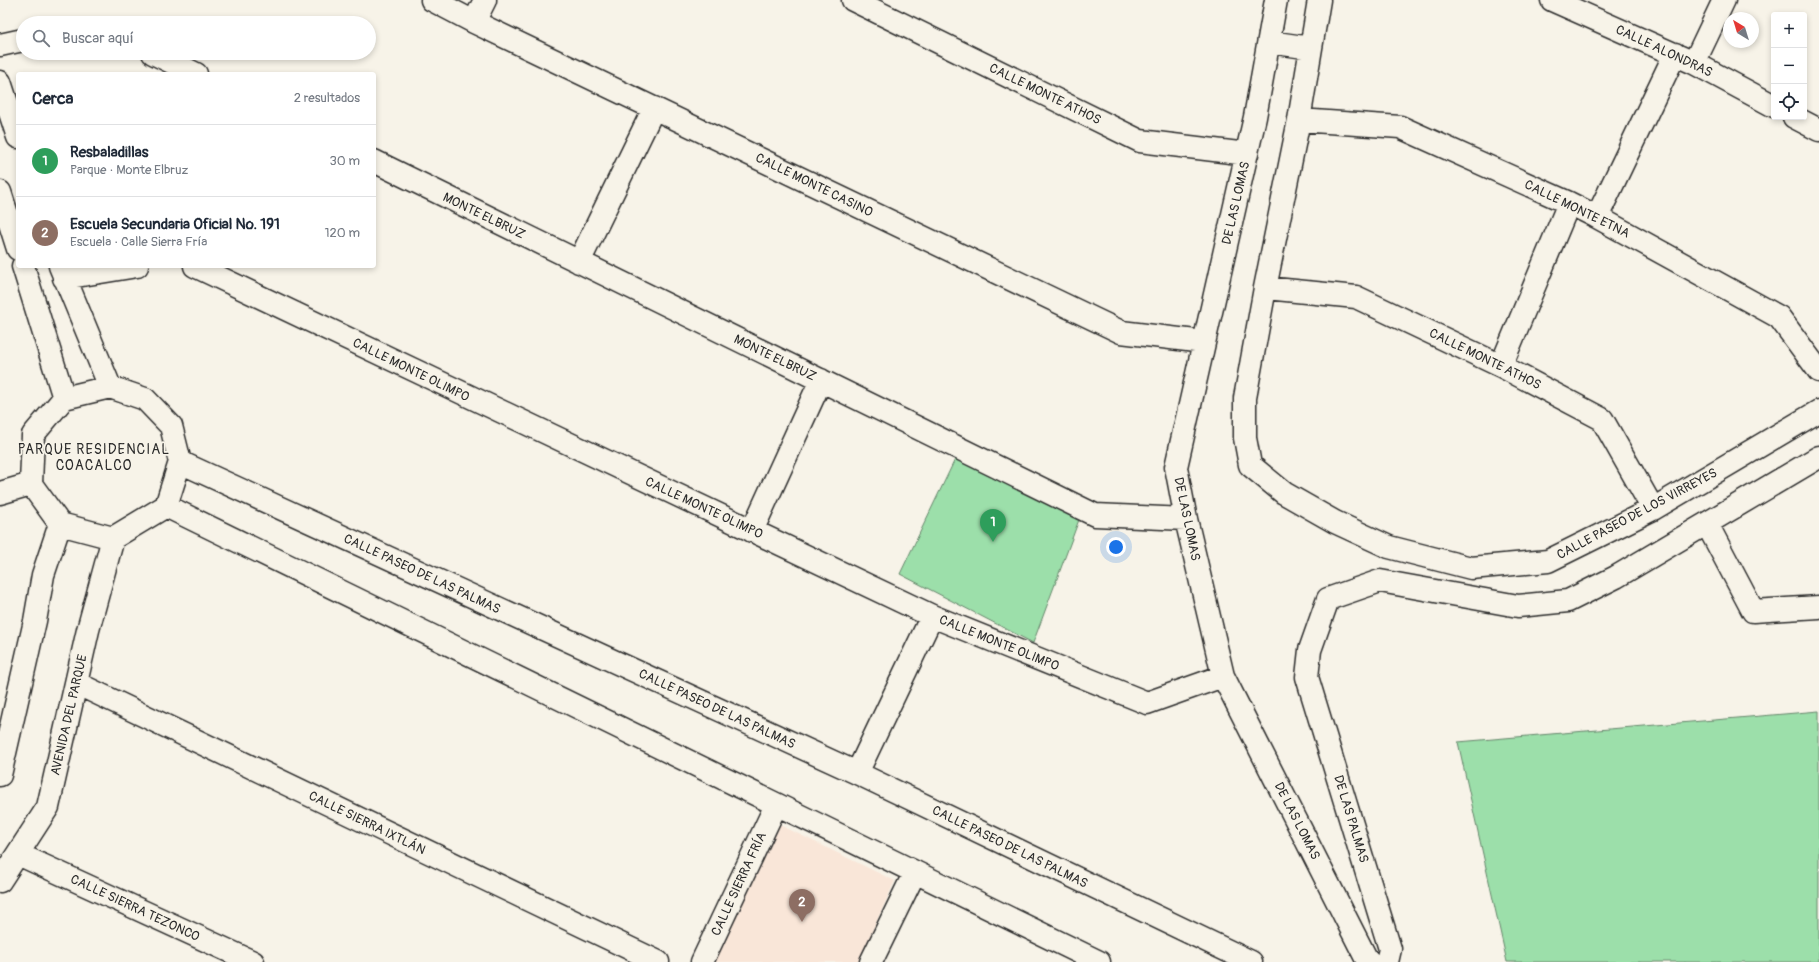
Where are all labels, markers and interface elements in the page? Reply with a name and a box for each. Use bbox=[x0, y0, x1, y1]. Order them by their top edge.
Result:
north arrow bbox=[1723, 12, 1759, 48]
map controls bbox=[1771, 12, 1807, 120]
button: + bbox=[1771, 12, 1807, 48]
search box bbox=[16, 16, 376, 60]
street label: CALLE ALONDRAS bbox=[1613, 22, 1715, 80]
icon: search bbox=[30, 27, 52, 49]
text: Buscar aquí bbox=[62, 29, 134, 48]
button: − bbox=[1771, 48, 1807, 84]
street label: CALLE MONTE ATHOS bbox=[986, 60, 1104, 128]
button: locate bbox=[1771, 84, 1807, 120]
text: Cerca bbox=[32, 88, 73, 109]
text: 2 resultados bbox=[294, 90, 360, 106]
text: Resbaladillas bbox=[70, 143, 149, 162]
street label: CALLE MONTE CASINO bbox=[753, 150, 875, 220]
text: 1 bbox=[42, 153, 48, 169]
text: 30 m bbox=[330, 153, 360, 169]
street label: DE LAS LOMAS bbox=[1219, 160, 1253, 246]
text: Parque · Monte Elbruz bbox=[70, 162, 188, 178]
street label: CALLE MONTE ETNA bbox=[1522, 177, 1633, 242]
street label: MONTE ELBRUZ bbox=[440, 189, 528, 243]
text: Escuela Secundaria Oficial No. 191 bbox=[70, 215, 280, 234]
text: 2 bbox=[41, 225, 49, 241]
text: 120 m bbox=[324, 225, 360, 241]
text: Escuela · Calle Sierra Fría bbox=[70, 234, 207, 250]
street label: CALLE MONTE ATHOS bbox=[1426, 325, 1544, 393]
street label: MONTE ELBRUZ bbox=[731, 331, 819, 385]
street label: CALLE MONTE OLIMPO bbox=[350, 335, 472, 405]
district label: PARQUE RESIDENCIAL COACALCO bbox=[18, 441, 170, 474]
street label: CALLE PASEO DE LOS VIRREYES bbox=[1554, 465, 1720, 563]
street label: CALLE MONTE OLIMPO bbox=[643, 474, 765, 542]
street label: DE LAS LOMAS bbox=[1170, 476, 1204, 562]
pin: 1 bbox=[980, 509, 1006, 542]
street label: CALLE PASEO DE LAS PALMAS bbox=[341, 531, 503, 617]
your location bbox=[1106, 537, 1126, 557]
street label: CALLE MONTE OLIMPO bbox=[937, 612, 1061, 674]
street label: AVENIDA DEL PARQUE bbox=[47, 653, 91, 777]
street label: CALLE PASEO DE LAS PALMAS bbox=[636, 666, 798, 752]
street label: DE LAS PALMAS bbox=[1330, 773, 1372, 865]
street label: DE LAS LOMAS bbox=[1271, 780, 1323, 862]
street label: CALLE SIERRA IXTLÁN bbox=[306, 788, 428, 858]
street label: CALLE PASEO DE LAS PALMAS bbox=[930, 802, 1090, 892]
street label: CALLE SIERRA FRÍA bbox=[708, 829, 770, 938]
street label: CALLE SIERRA TEZONCO bbox=[68, 871, 202, 945]
pin: 2 bbox=[789, 889, 815, 922]

